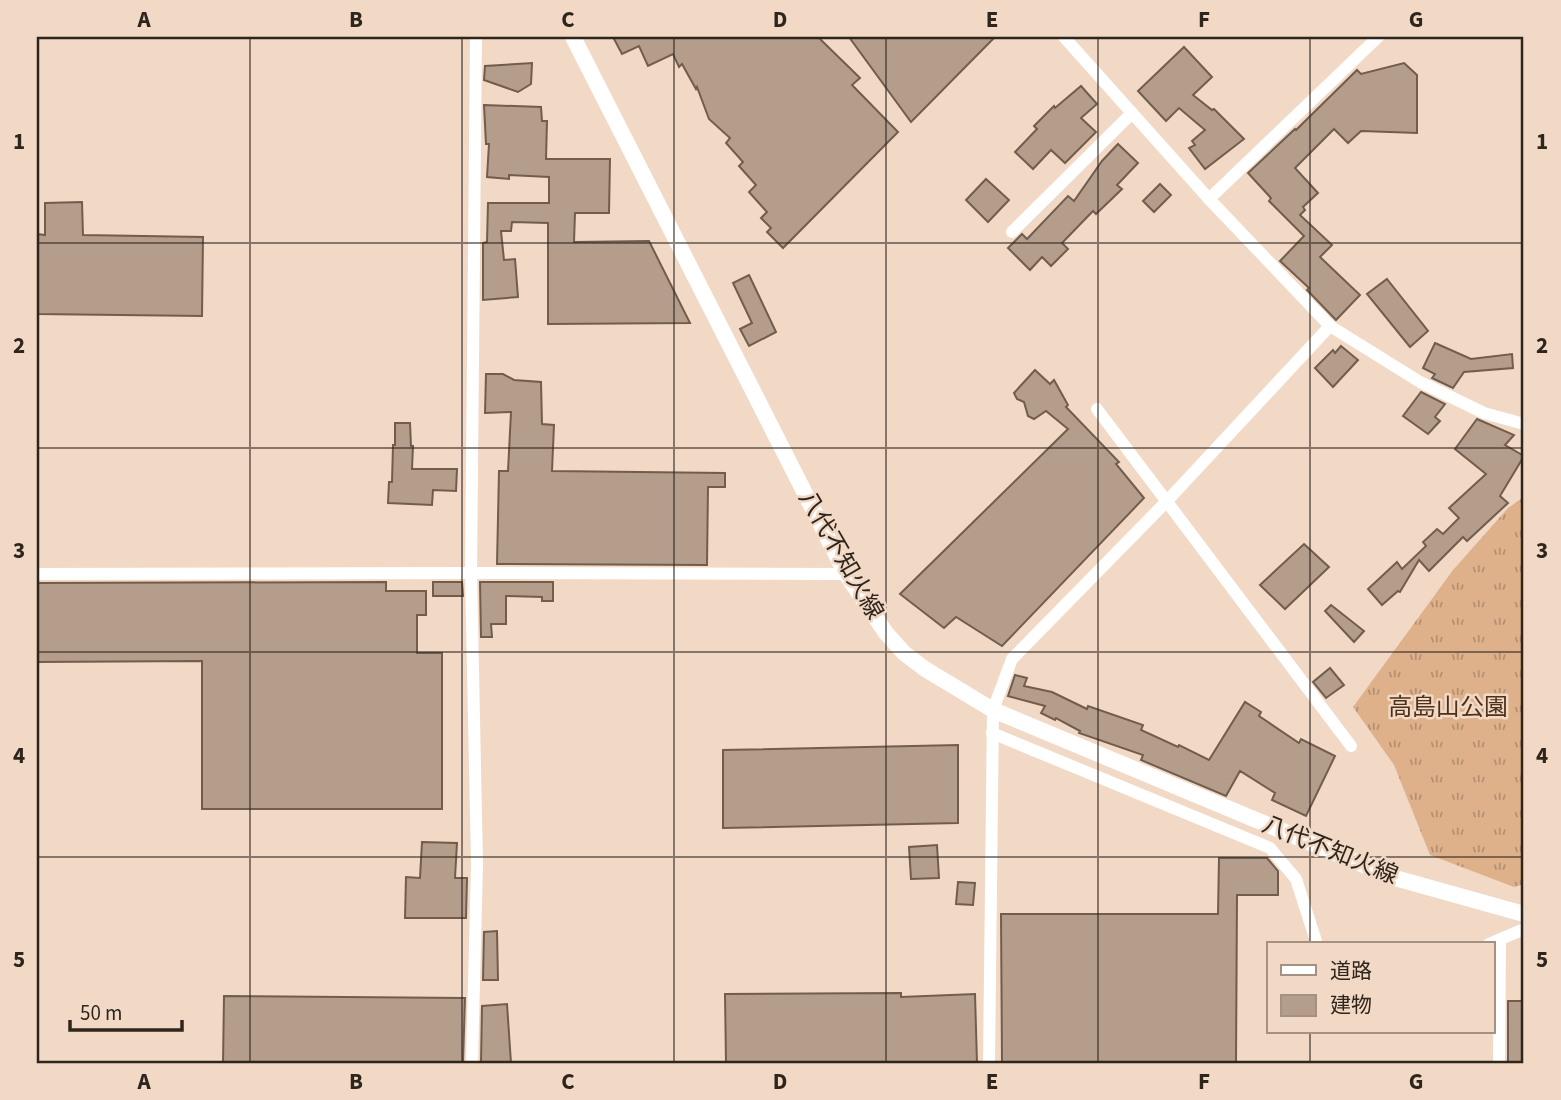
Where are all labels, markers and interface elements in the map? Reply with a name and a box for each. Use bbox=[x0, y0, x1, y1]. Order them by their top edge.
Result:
text: A bbox=[136, 3, 151, 36]
text: B bbox=[349, 3, 363, 36]
text: C bbox=[561, 3, 575, 36]
text: D bbox=[773, 3, 787, 36]
text: E bbox=[986, 3, 998, 36]
text: F bbox=[1198, 3, 1210, 36]
text: G bbox=[1409, 3, 1423, 36]
text: 1 bbox=[13, 125, 25, 158]
text: 1 bbox=[1536, 125, 1548, 158]
text: 2 bbox=[13, 329, 25, 362]
text: 2 bbox=[1536, 329, 1548, 362]
street label: 八代不知火線 bbox=[790, 484, 892, 626]
text: 3 bbox=[13, 534, 25, 567]
text: 3 bbox=[1536, 534, 1548, 567]
park label: 高島山公園 bbox=[1388, 690, 1508, 725]
text: 4 bbox=[13, 739, 25, 772]
text: 4 bbox=[1536, 739, 1548, 772]
street label: 八代不知火線 bbox=[1257, 807, 1403, 893]
legend bbox=[1267, 942, 1494, 1034]
text: 5 bbox=[13, 943, 25, 976]
text: 5 bbox=[1536, 943, 1548, 976]
text: 道路 bbox=[1330, 956, 1372, 986]
scale bar bbox=[70, 988, 182, 1032]
text: 建物 bbox=[1330, 990, 1372, 1020]
text: 50 m bbox=[80, 998, 122, 1028]
text: A bbox=[136, 1065, 151, 1098]
text: B bbox=[349, 1065, 363, 1098]
text: C bbox=[561, 1065, 575, 1098]
text: D bbox=[773, 1065, 787, 1098]
text: E bbox=[986, 1065, 998, 1098]
text: F bbox=[1198, 1065, 1210, 1098]
text: G bbox=[1409, 1065, 1423, 1098]

